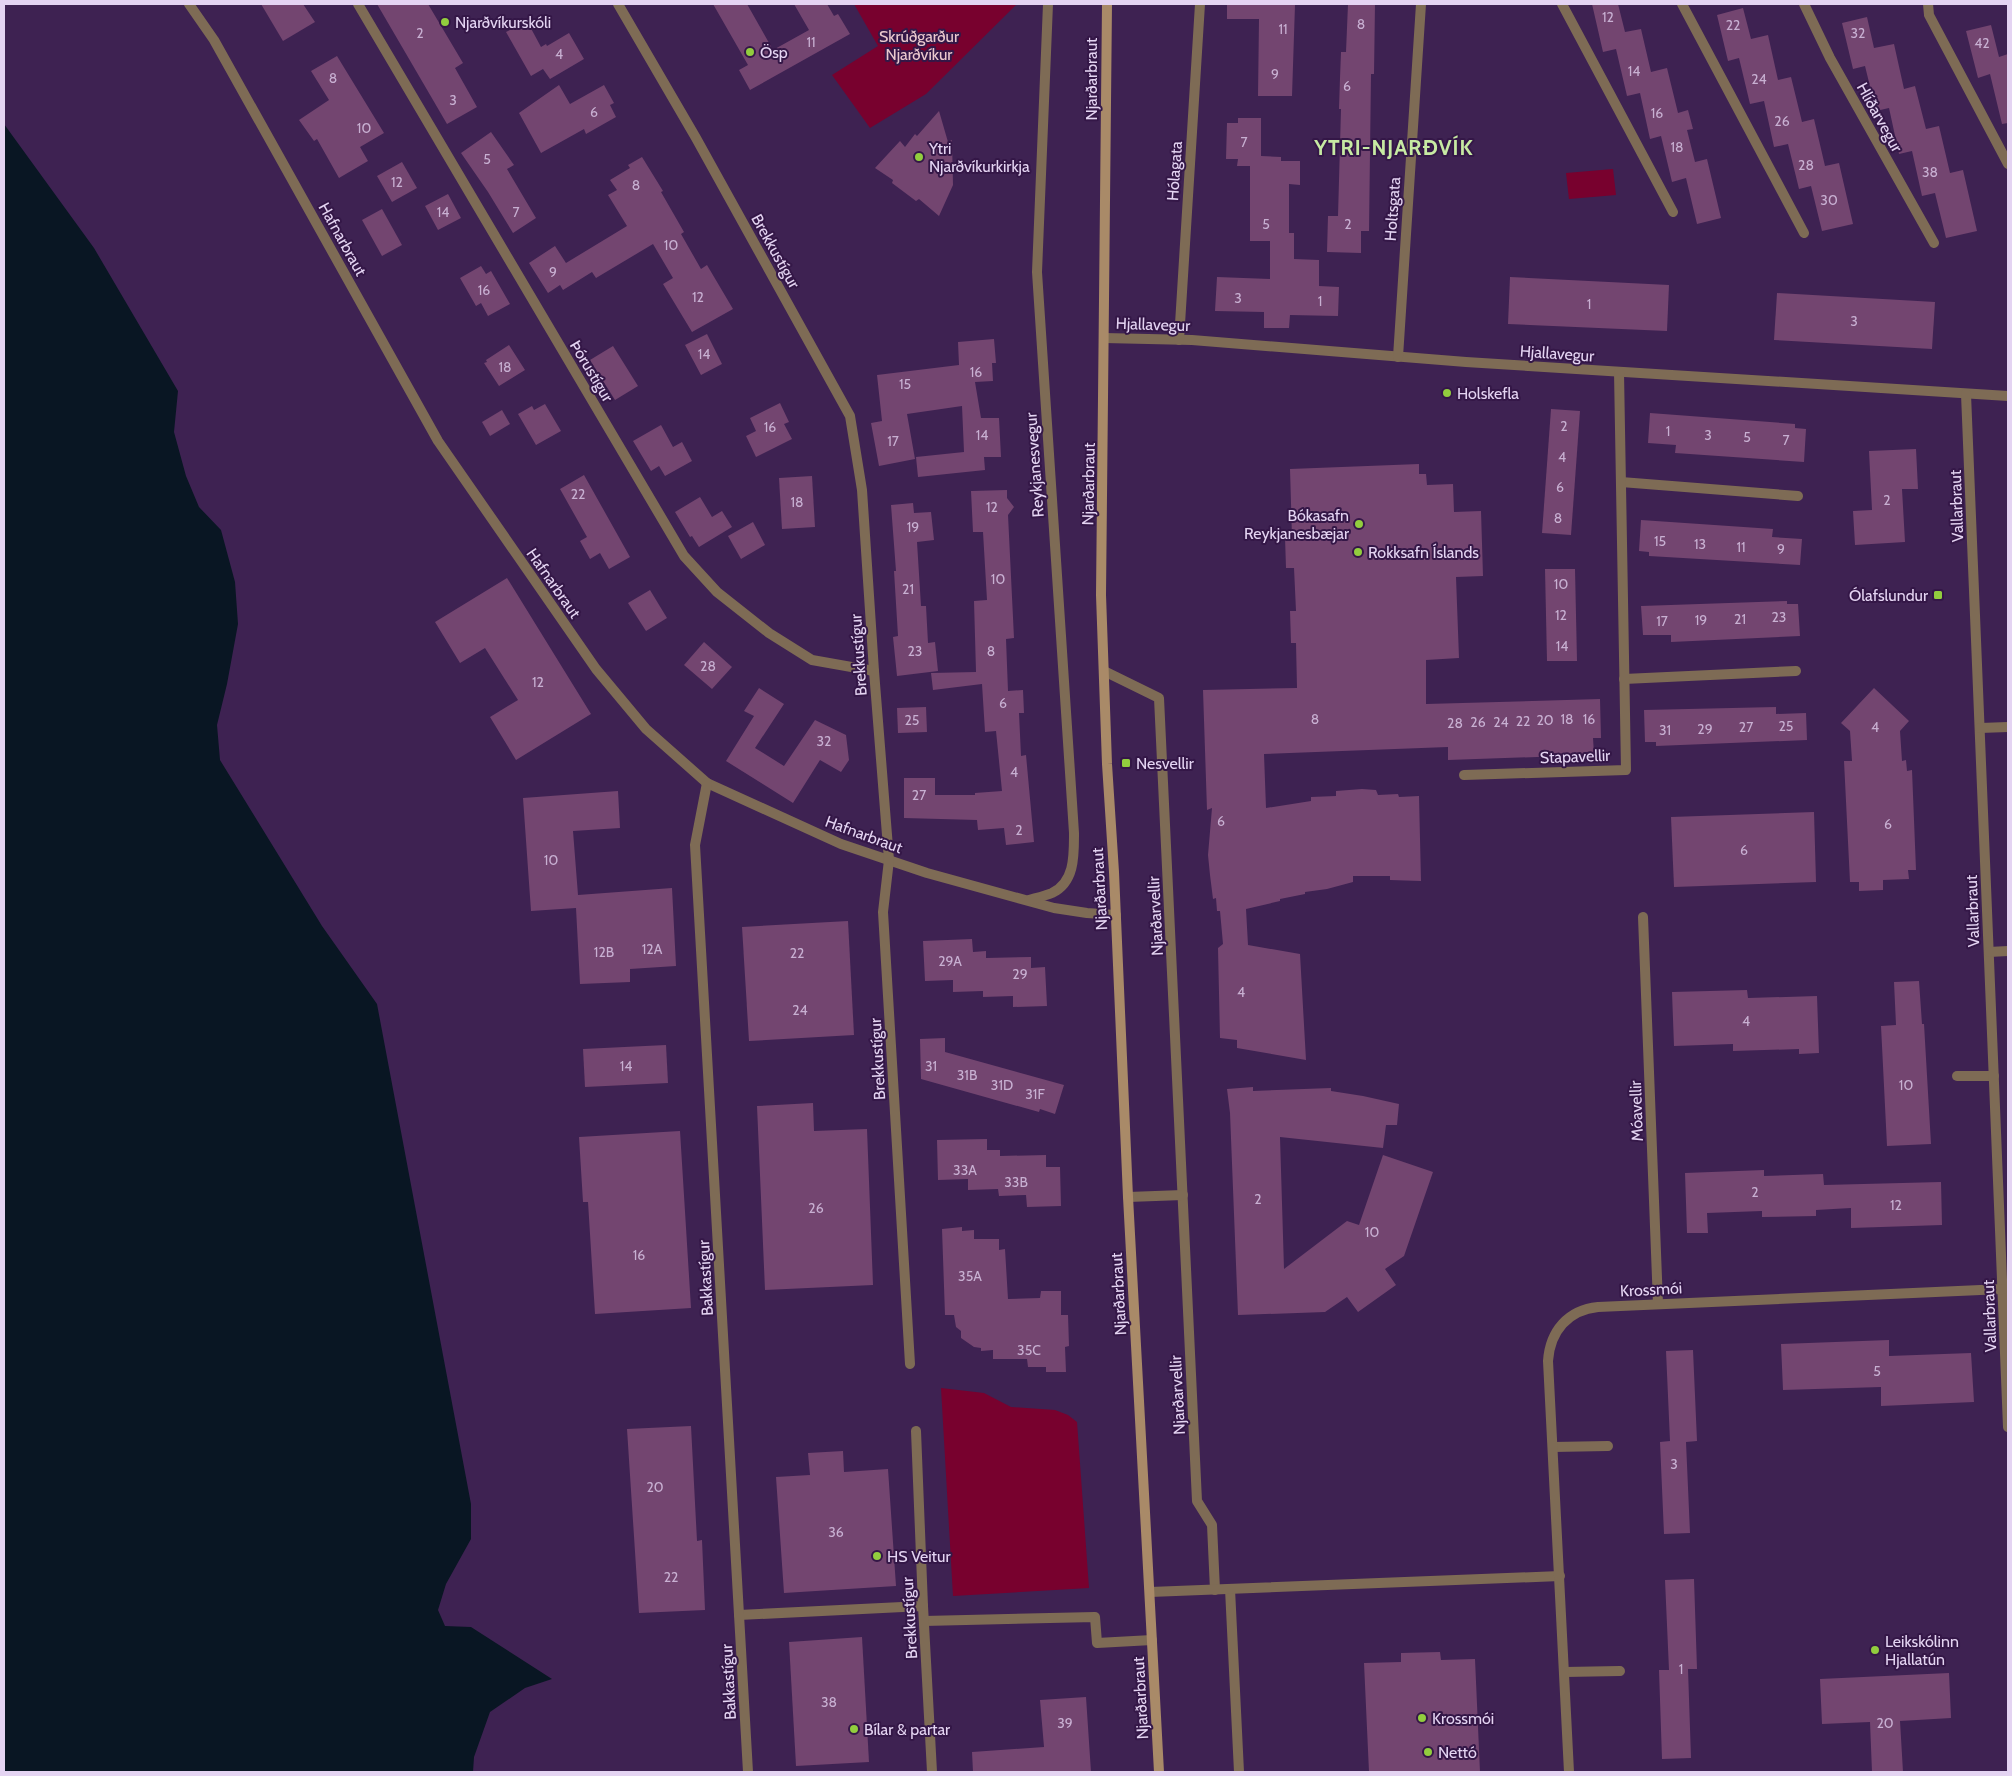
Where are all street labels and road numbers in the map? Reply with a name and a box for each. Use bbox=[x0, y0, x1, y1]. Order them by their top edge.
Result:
street label: Njarðarbraut bbox=[1082, 37, 1101, 120]
street label: Hlíðarvegur bbox=[1853, 79, 1907, 156]
street label: Hólagata bbox=[1163, 140, 1186, 202]
street label: Holtsgata bbox=[1381, 176, 1404, 242]
street label: Hafnarbraut bbox=[315, 199, 371, 280]
street label: Brekkustígur bbox=[747, 211, 804, 293]
street label: Hjallavegur bbox=[1115, 314, 1191, 335]
street label: Þórustígur bbox=[566, 337, 618, 406]
street label: Hjallavegur bbox=[1519, 341, 1596, 366]
street label: Reykjanesvegur bbox=[1021, 411, 1048, 518]
street label: Njarðarbraut bbox=[1078, 442, 1099, 526]
street label: Vallarbraut bbox=[1946, 469, 1967, 542]
street label: Hafnarbraut bbox=[523, 545, 585, 622]
street label: Brekkustígur bbox=[846, 612, 871, 697]
street label: Stapavellir bbox=[1540, 746, 1611, 767]
street label: Hafnarbraut bbox=[823, 812, 906, 857]
street label: Njarðarbraut bbox=[1088, 846, 1111, 931]
street label: Vallarbraut bbox=[1962, 874, 1983, 947]
street label: Njarðarvellir bbox=[1144, 875, 1167, 956]
street label: Brekkustígur bbox=[866, 1017, 889, 1100]
street label: Móavellir bbox=[1626, 1079, 1647, 1142]
street label: Bakkastígur bbox=[694, 1239, 717, 1316]
street label: Njarðarbraut bbox=[1107, 1251, 1130, 1336]
street label: Krossmói bbox=[1619, 1278, 1683, 1301]
street label: Vallarbraut bbox=[1979, 1279, 2000, 1352]
street label: Njarðarvellir bbox=[1166, 1354, 1189, 1435]
street label: Brekkustígur bbox=[898, 1576, 921, 1659]
street label: Bakkastígur bbox=[717, 1643, 740, 1720]
street label: Njarðarbraut bbox=[1129, 1655, 1152, 1740]

